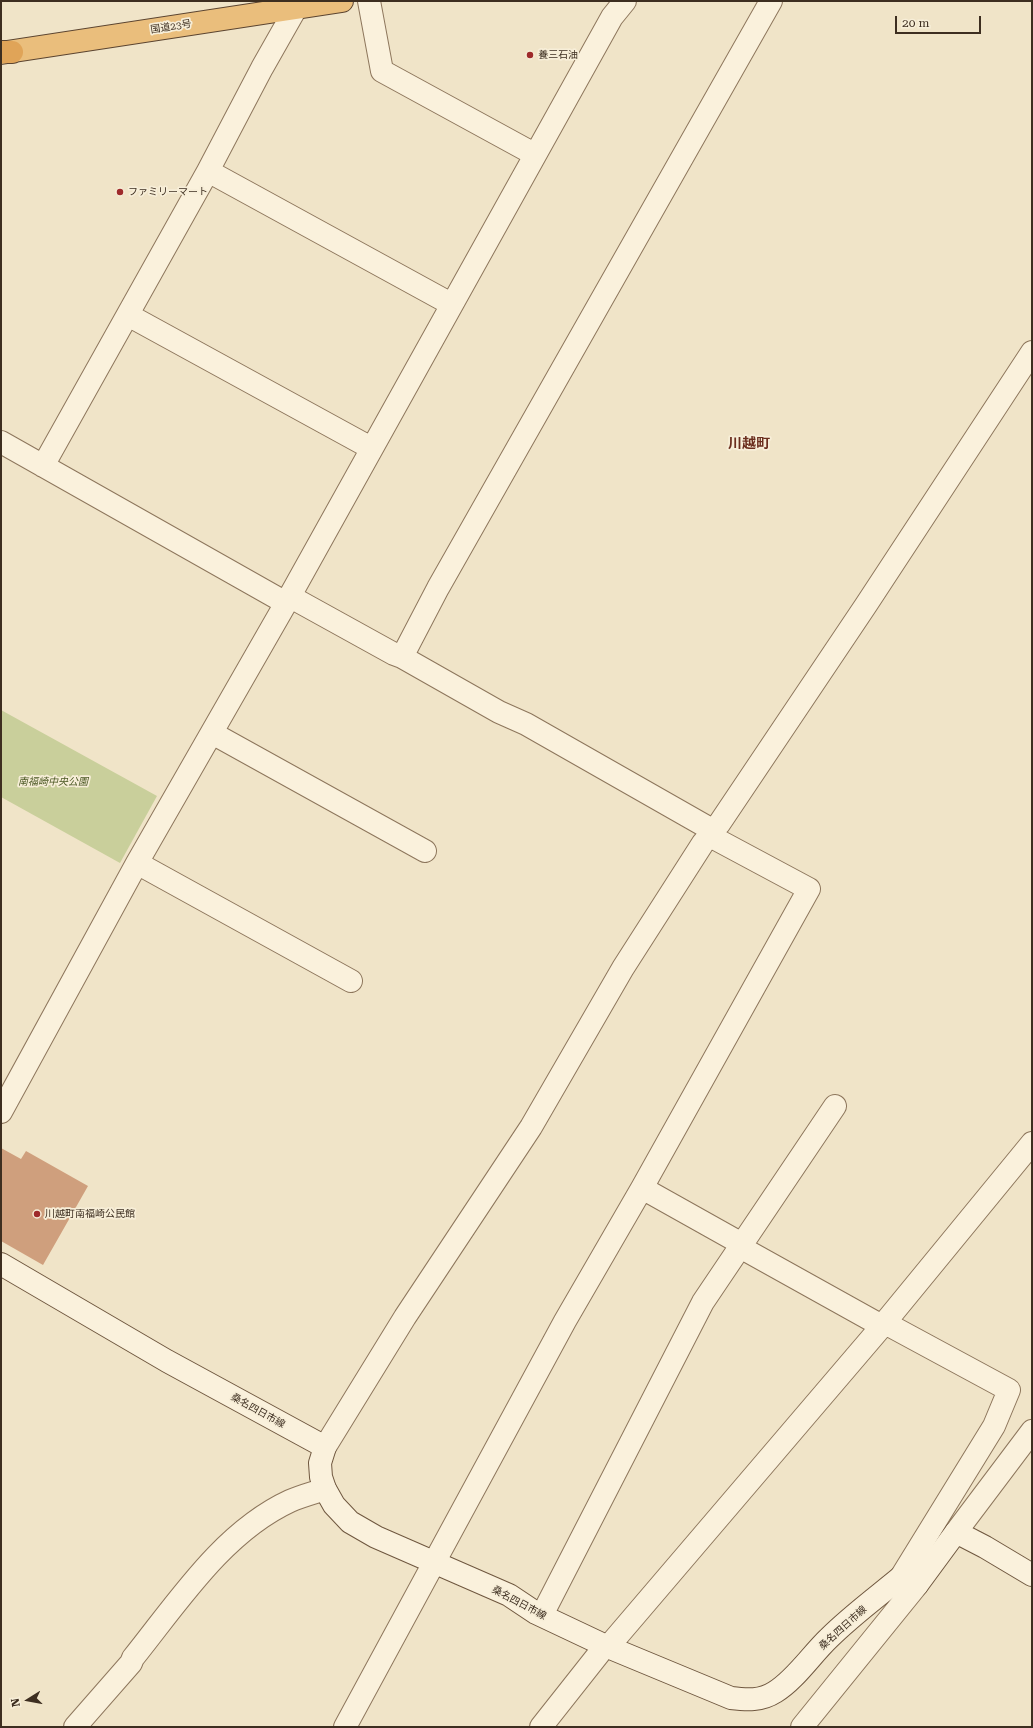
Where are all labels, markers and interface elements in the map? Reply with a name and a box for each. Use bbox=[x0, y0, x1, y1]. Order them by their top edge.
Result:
scale bar bbox=[897, 8, 983, 34]
text: 20 m bbox=[902, 16, 929, 30]
street label: 国道23号 bbox=[150, 18, 192, 36]
place label: 養三石油 bbox=[538, 49, 578, 61]
marker: 養三石油 bbox=[525, 50, 535, 60]
place label: ファミリーマート bbox=[128, 186, 208, 198]
marker: ファミリーマート bbox=[115, 187, 125, 197]
district label: 川越町 bbox=[728, 436, 770, 452]
park label: 南福崎中央公園 bbox=[18, 776, 88, 788]
place label: 川越町南福崎公民館 bbox=[45, 1208, 135, 1220]
marker: 川越町南福崎公民館 bbox=[32, 1209, 42, 1219]
street label: 桑名四日市線 bbox=[229, 1391, 287, 1431]
street label: 桑名四日市線 bbox=[490, 1584, 548, 1622]
street label: 桑名四日市線 bbox=[817, 1603, 869, 1653]
north arrow bbox=[8, 1680, 48, 1720]
text: N bbox=[9, 1697, 23, 1708]

